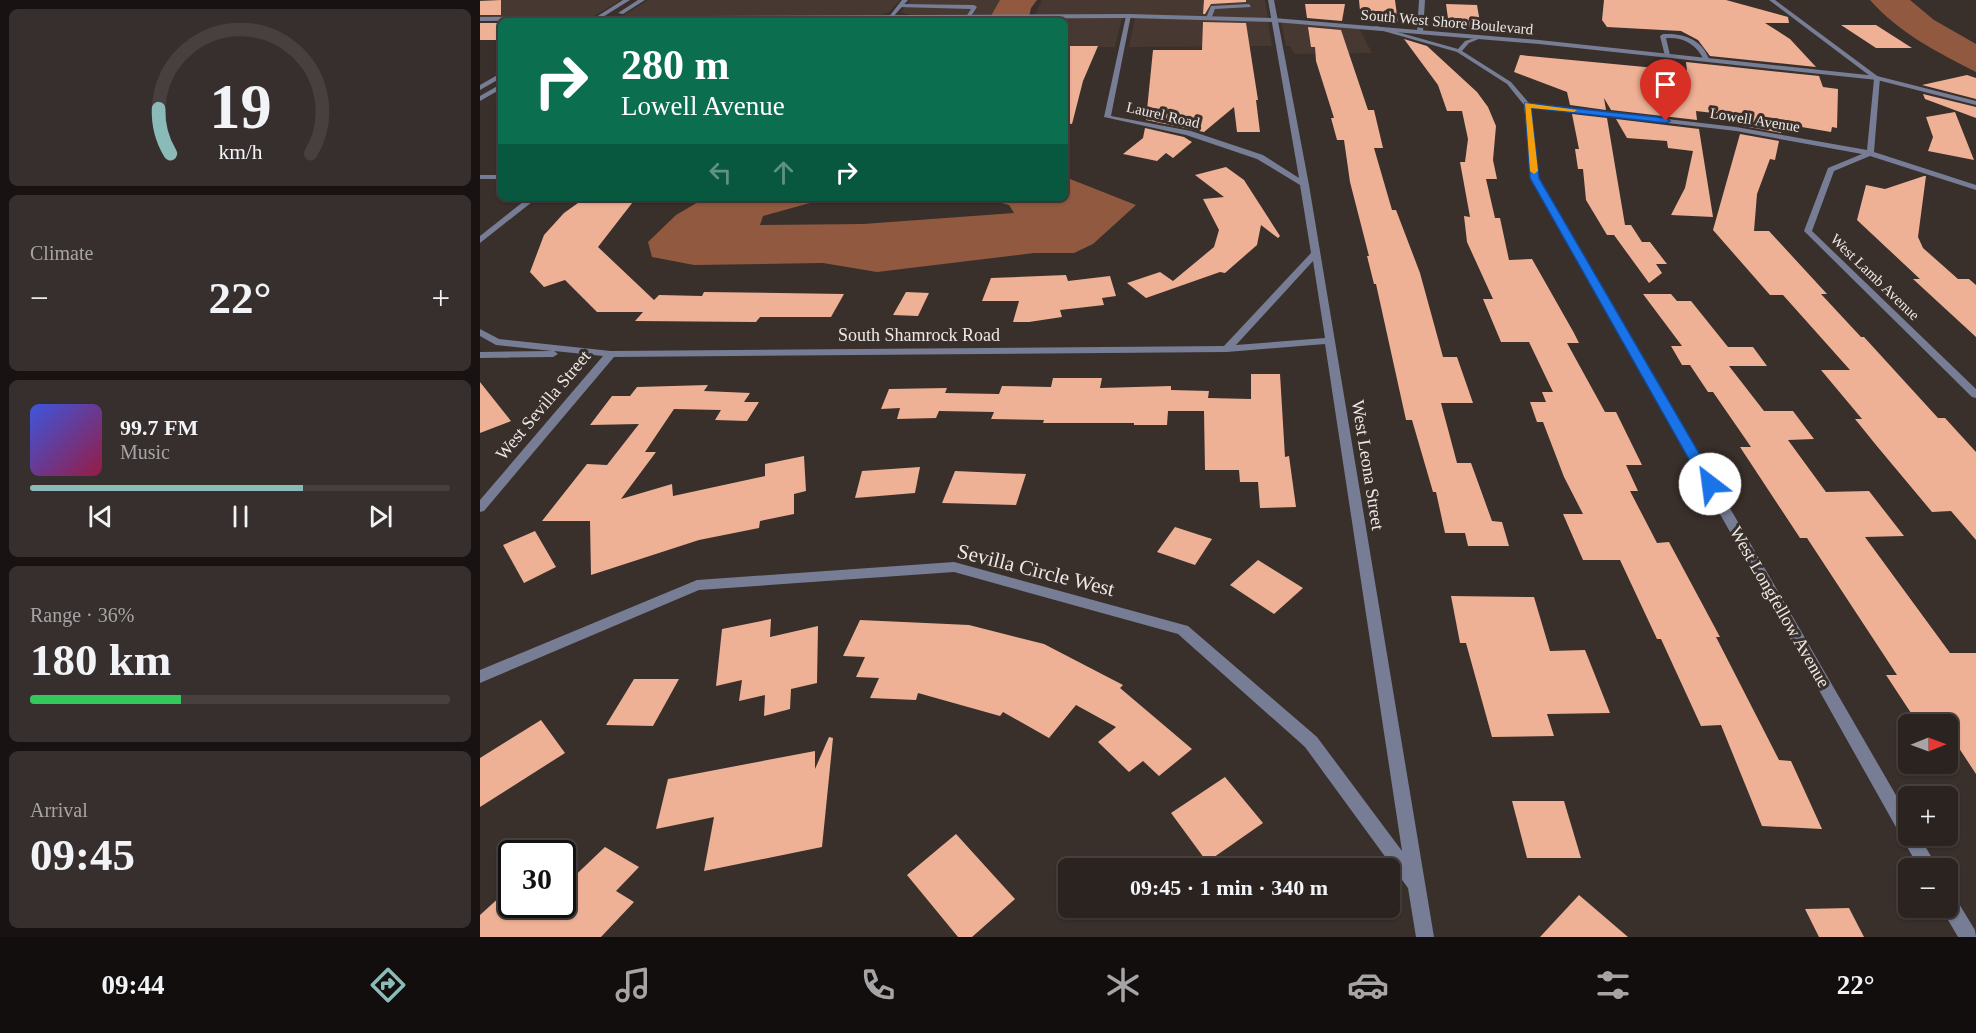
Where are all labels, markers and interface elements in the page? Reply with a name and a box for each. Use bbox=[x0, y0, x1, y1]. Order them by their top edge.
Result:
street label: South West Shore Boulevard bbox=[1360, 6, 1534, 38]
icon: right bbox=[522, 42, 600, 120]
text: 280 m bbox=[621, 42, 730, 88]
pin bbox=[1640, 59, 1691, 121]
icon: arrive bbox=[1649, 68, 1682, 101]
text: 19 bbox=[209, 72, 271, 141]
text: Lowell Avenue bbox=[621, 91, 785, 121]
street label: Laurel Road bbox=[1125, 99, 1202, 131]
street label: Lowell Avenue bbox=[1709, 105, 1801, 135]
text: km/h bbox=[218, 141, 262, 165]
icon: left bbox=[704, 156, 737, 189]
icon: ahead bbox=[767, 156, 800, 189]
icon: right bbox=[830, 156, 863, 189]
street label: West Lamb Avenue bbox=[1827, 231, 1923, 324]
text: Climate bbox=[30, 242, 93, 264]
text: 22° bbox=[209, 273, 272, 323]
text: − bbox=[30, 280, 49, 316]
text: + bbox=[431, 280, 450, 316]
street label: South Shamrock Road bbox=[838, 325, 1000, 345]
street label: West Sevilla Street bbox=[491, 346, 595, 464]
street label: West Leona Street bbox=[1348, 398, 1388, 532]
text: 99.7 FM bbox=[120, 415, 198, 440]
text: Music bbox=[120, 441, 170, 463]
position arrow bbox=[1678, 452, 1742, 516]
icon: previous bbox=[84, 500, 117, 533]
icon: pause bbox=[224, 500, 257, 533]
icon: next bbox=[364, 500, 397, 533]
street label: West Longfellow Avenue bbox=[1726, 523, 1834, 691]
street label: Sevilla Circle West bbox=[955, 539, 1117, 601]
text: Range · 36% bbox=[30, 604, 134, 626]
text: 180 km bbox=[30, 635, 171, 685]
north arrow bbox=[1898, 714, 1958, 774]
map controls bbox=[1898, 714, 1958, 918]
button: + bbox=[1898, 786, 1958, 846]
text: Arrival bbox=[30, 799, 88, 821]
text: 09:45 bbox=[30, 830, 135, 880]
speed limit sign: 30 bbox=[498, 840, 576, 918]
button: − bbox=[1898, 858, 1958, 918]
text: 09:45 · 1 min · 340 m bbox=[1130, 875, 1328, 900]
icon: directions bbox=[367, 964, 409, 1006]
icon: music bbox=[612, 964, 654, 1006]
icon: phone bbox=[857, 964, 899, 1006]
icon: climate bbox=[1102, 964, 1144, 1006]
icon: car bbox=[1347, 964, 1389, 1006]
icon: filters bbox=[1592, 964, 1634, 1006]
text: 09:44 bbox=[101, 970, 164, 1000]
text: 22° bbox=[1837, 970, 1874, 1000]

